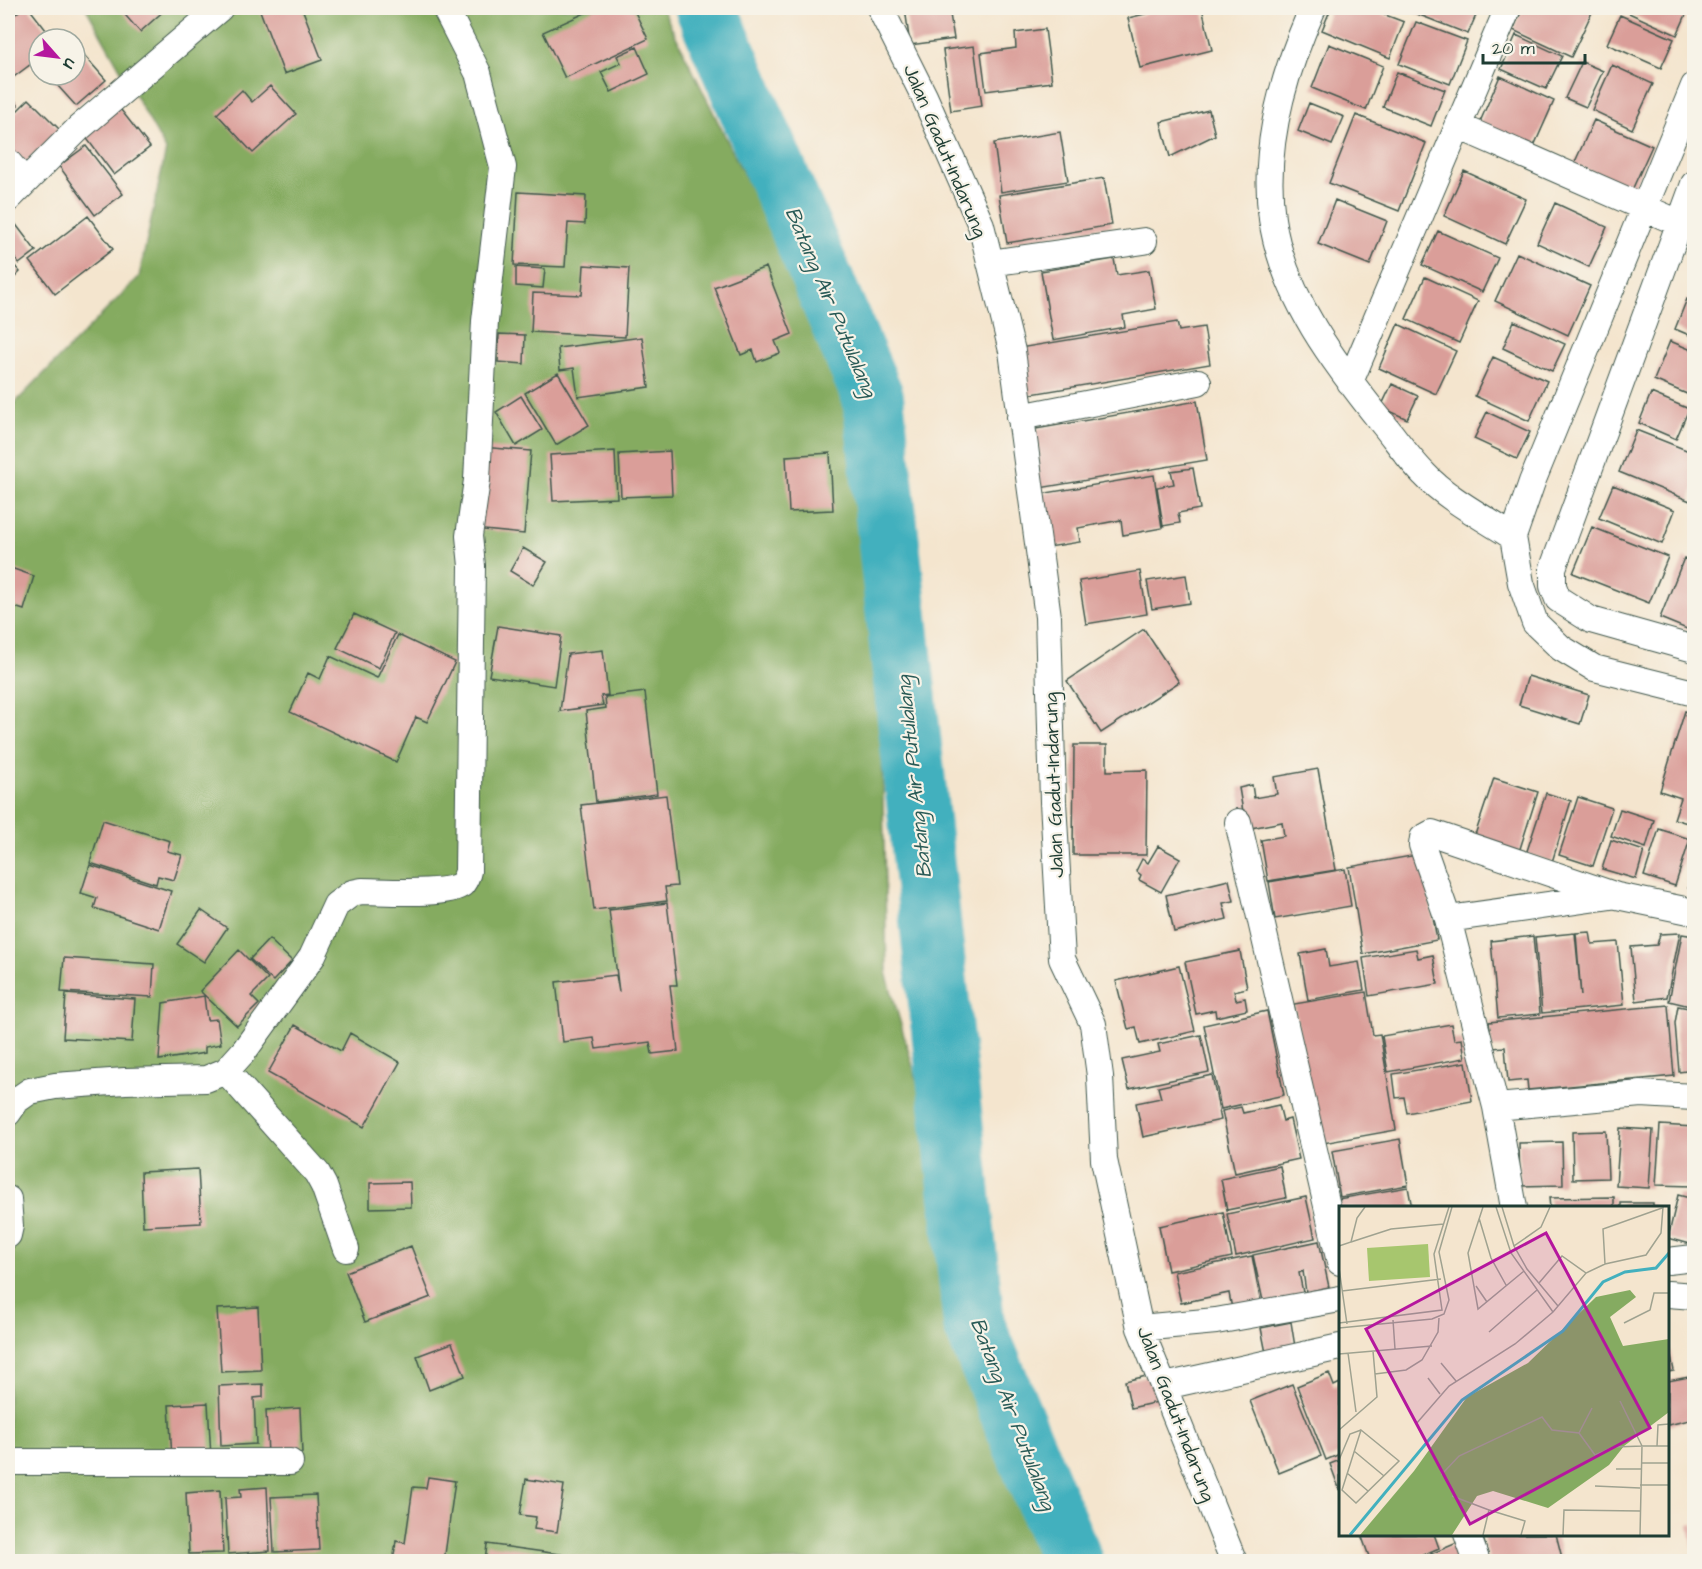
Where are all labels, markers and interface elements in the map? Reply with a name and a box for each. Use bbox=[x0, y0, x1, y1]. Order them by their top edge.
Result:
north arrow bbox=[27, 27, 87, 87]
scale bar bbox=[1483, 27, 1585, 65]
text: 20 m bbox=[1492, 36, 1535, 61]
text: U bbox=[58, 54, 81, 73]
street label: Jalan Gadut-Indarung bbox=[895, 60, 994, 242]
water label: Batang Air Putulalang bbox=[777, 203, 885, 403]
water label: Batang Air Putulalang bbox=[889, 673, 940, 880]
street label: Jalan Gadut-Indarung bbox=[1037, 692, 1072, 878]
inset map bbox=[1339, 1206, 1669, 1536]
water label: Batang Air Putulalang bbox=[962, 1314, 1063, 1516]
street label: Jalan Gadut-Indarung bbox=[1129, 1322, 1222, 1506]

